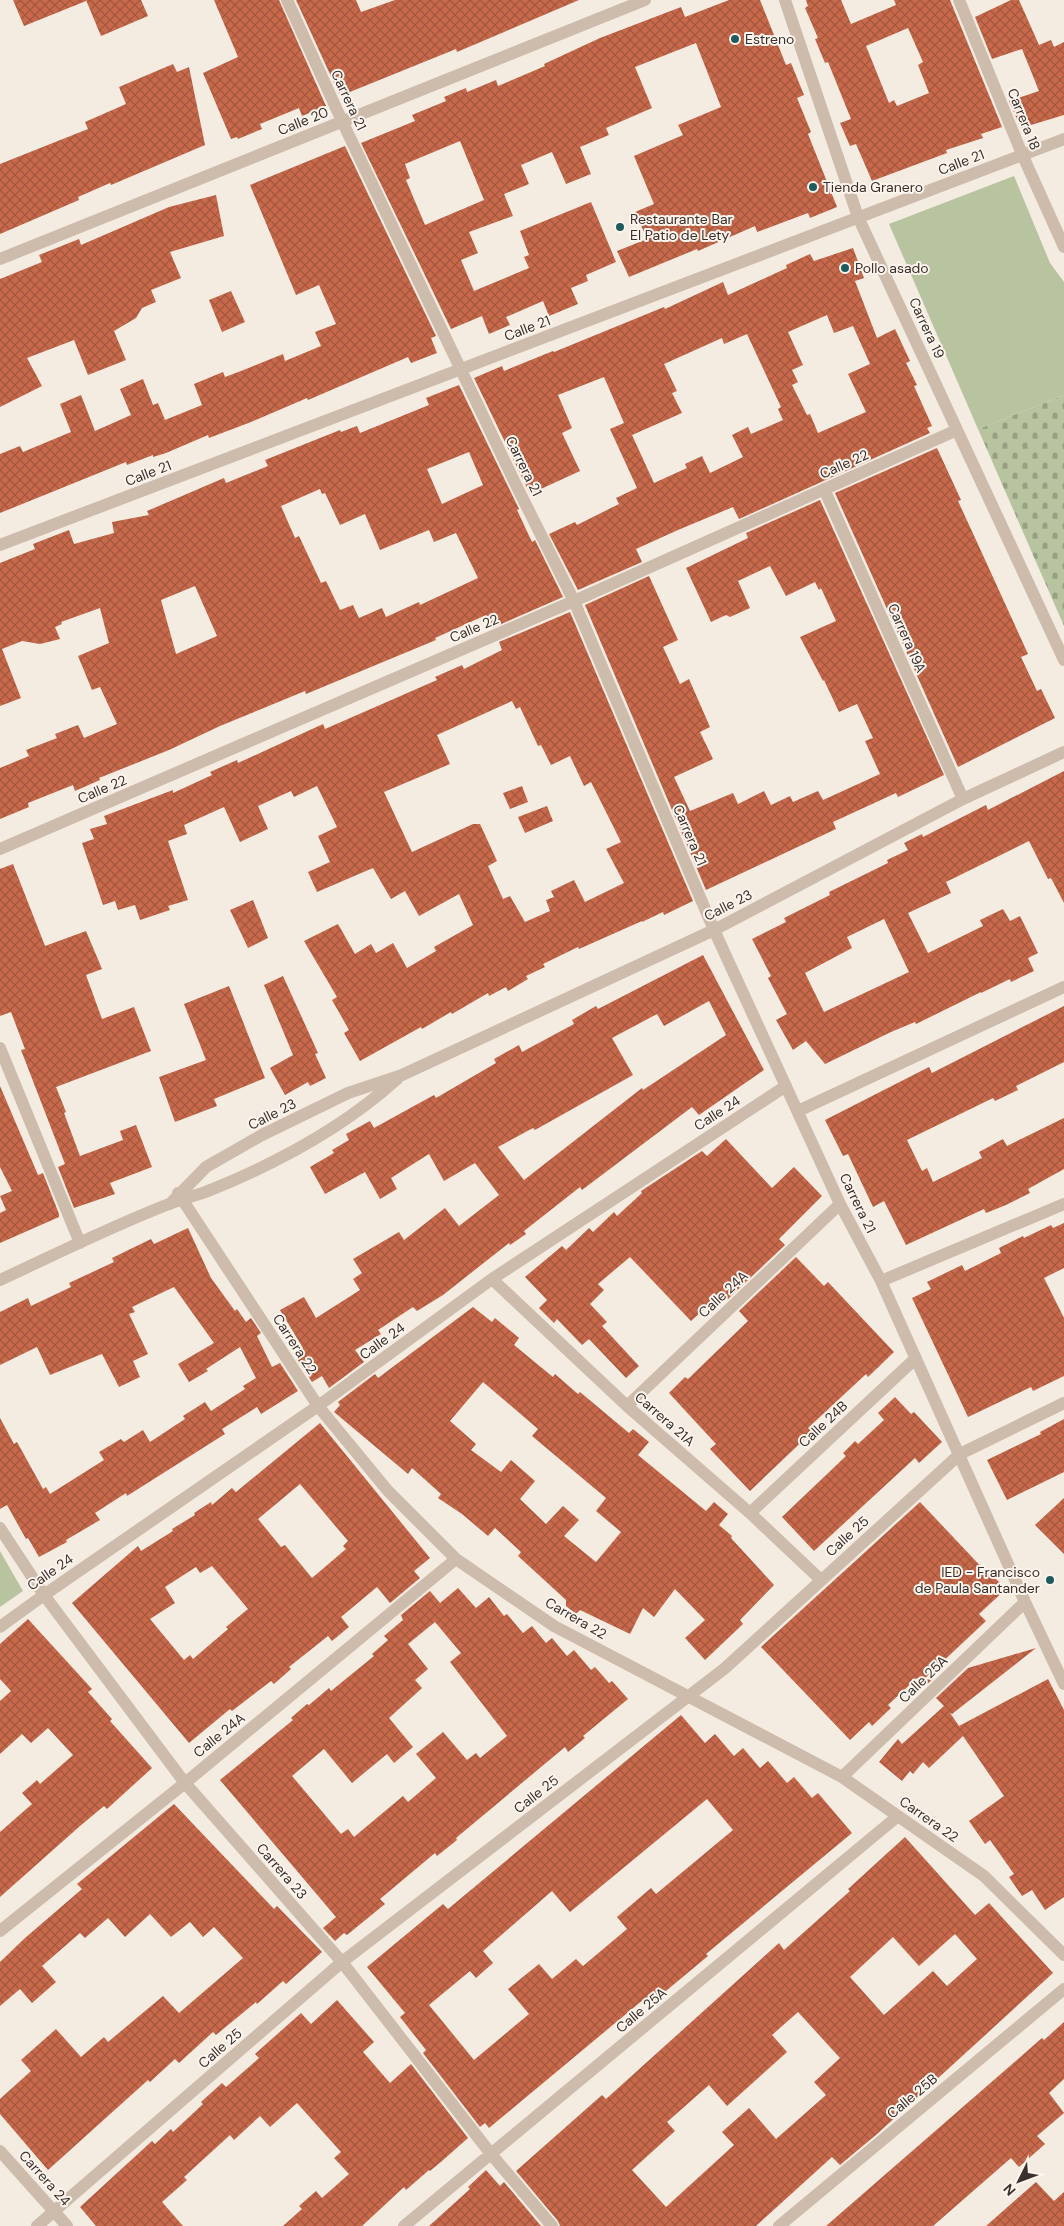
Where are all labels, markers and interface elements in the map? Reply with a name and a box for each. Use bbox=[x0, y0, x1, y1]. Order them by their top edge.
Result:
place label: Estreno bbox=[745, 30, 794, 48]
marker: Estreno bbox=[729, 33, 741, 45]
street label: Carrera 21 bbox=[327, 67, 371, 133]
street label: Carrera 18 bbox=[1003, 85, 1045, 153]
street label: Calle 20 bbox=[275, 103, 331, 139]
street label: Calle 21 bbox=[935, 145, 987, 179]
place label: Tienda Granero bbox=[823, 178, 923, 196]
marker: Tienda Granero bbox=[807, 181, 819, 193]
place label: Restaurante Bar El Patio de Lety bbox=[630, 210, 733, 244]
marker: Restaurante Bar El Patio de Lety bbox=[614, 221, 626, 233]
place label: Pollo asado bbox=[855, 259, 929, 277]
marker: Pollo asado bbox=[839, 262, 851, 274]
street label: Carrera 19 bbox=[905, 295, 949, 362]
street label: Calle 21 bbox=[501, 311, 553, 345]
street label: Carrera 21 bbox=[502, 433, 546, 499]
street label: Calle 22 bbox=[817, 445, 871, 483]
street label: Calle 21 bbox=[122, 456, 174, 490]
street label: Carrera 19A bbox=[884, 601, 930, 675]
street label: Calle 22 bbox=[447, 610, 501, 646]
street label: Calle 22 bbox=[75, 771, 129, 807]
street label: Carrera 21 bbox=[669, 802, 711, 868]
street label: Calle 23 bbox=[701, 885, 755, 925]
street label: Calle 24 bbox=[690, 1091, 744, 1135]
street label: Calle 23 bbox=[245, 1094, 299, 1134]
street label: Carrera 21 bbox=[836, 1170, 880, 1236]
street label: Calle 24A bbox=[694, 1267, 752, 1321]
street label: Carrera 22 bbox=[269, 1310, 321, 1378]
street label: Calle 24 bbox=[356, 1318, 409, 1364]
street label: Carrera 21A bbox=[631, 1388, 699, 1450]
street label: Calle 24B bbox=[795, 1397, 851, 1451]
street label: Calle 25 bbox=[822, 1512, 872, 1560]
street label: Calle 24 bbox=[24, 1549, 77, 1594]
place label: IED - Francisco de Paula Santander bbox=[915, 1563, 1040, 1597]
marker: IED - Francisco de Paula Santander bbox=[1044, 1574, 1056, 1586]
street label: Carrera 22 bbox=[542, 1593, 610, 1643]
street label: Calle 25A bbox=[895, 1651, 951, 1707]
street label: Calle 24A bbox=[190, 1709, 248, 1761]
street label: Calle 25 bbox=[510, 1771, 562, 1817]
street label: Carrera 22 bbox=[896, 1792, 962, 1846]
street label: Carrera 23 bbox=[253, 1839, 311, 1903]
street label: Calle 25A bbox=[612, 1984, 670, 2036]
street label: Calle 25 bbox=[194, 2024, 246, 2072]
street label: Calle 25B bbox=[883, 2070, 941, 2122]
street label: Carrera 24 bbox=[15, 2147, 75, 2210]
north arrow bbox=[994, 2156, 1044, 2206]
text: N bbox=[999, 2180, 1019, 2200]

